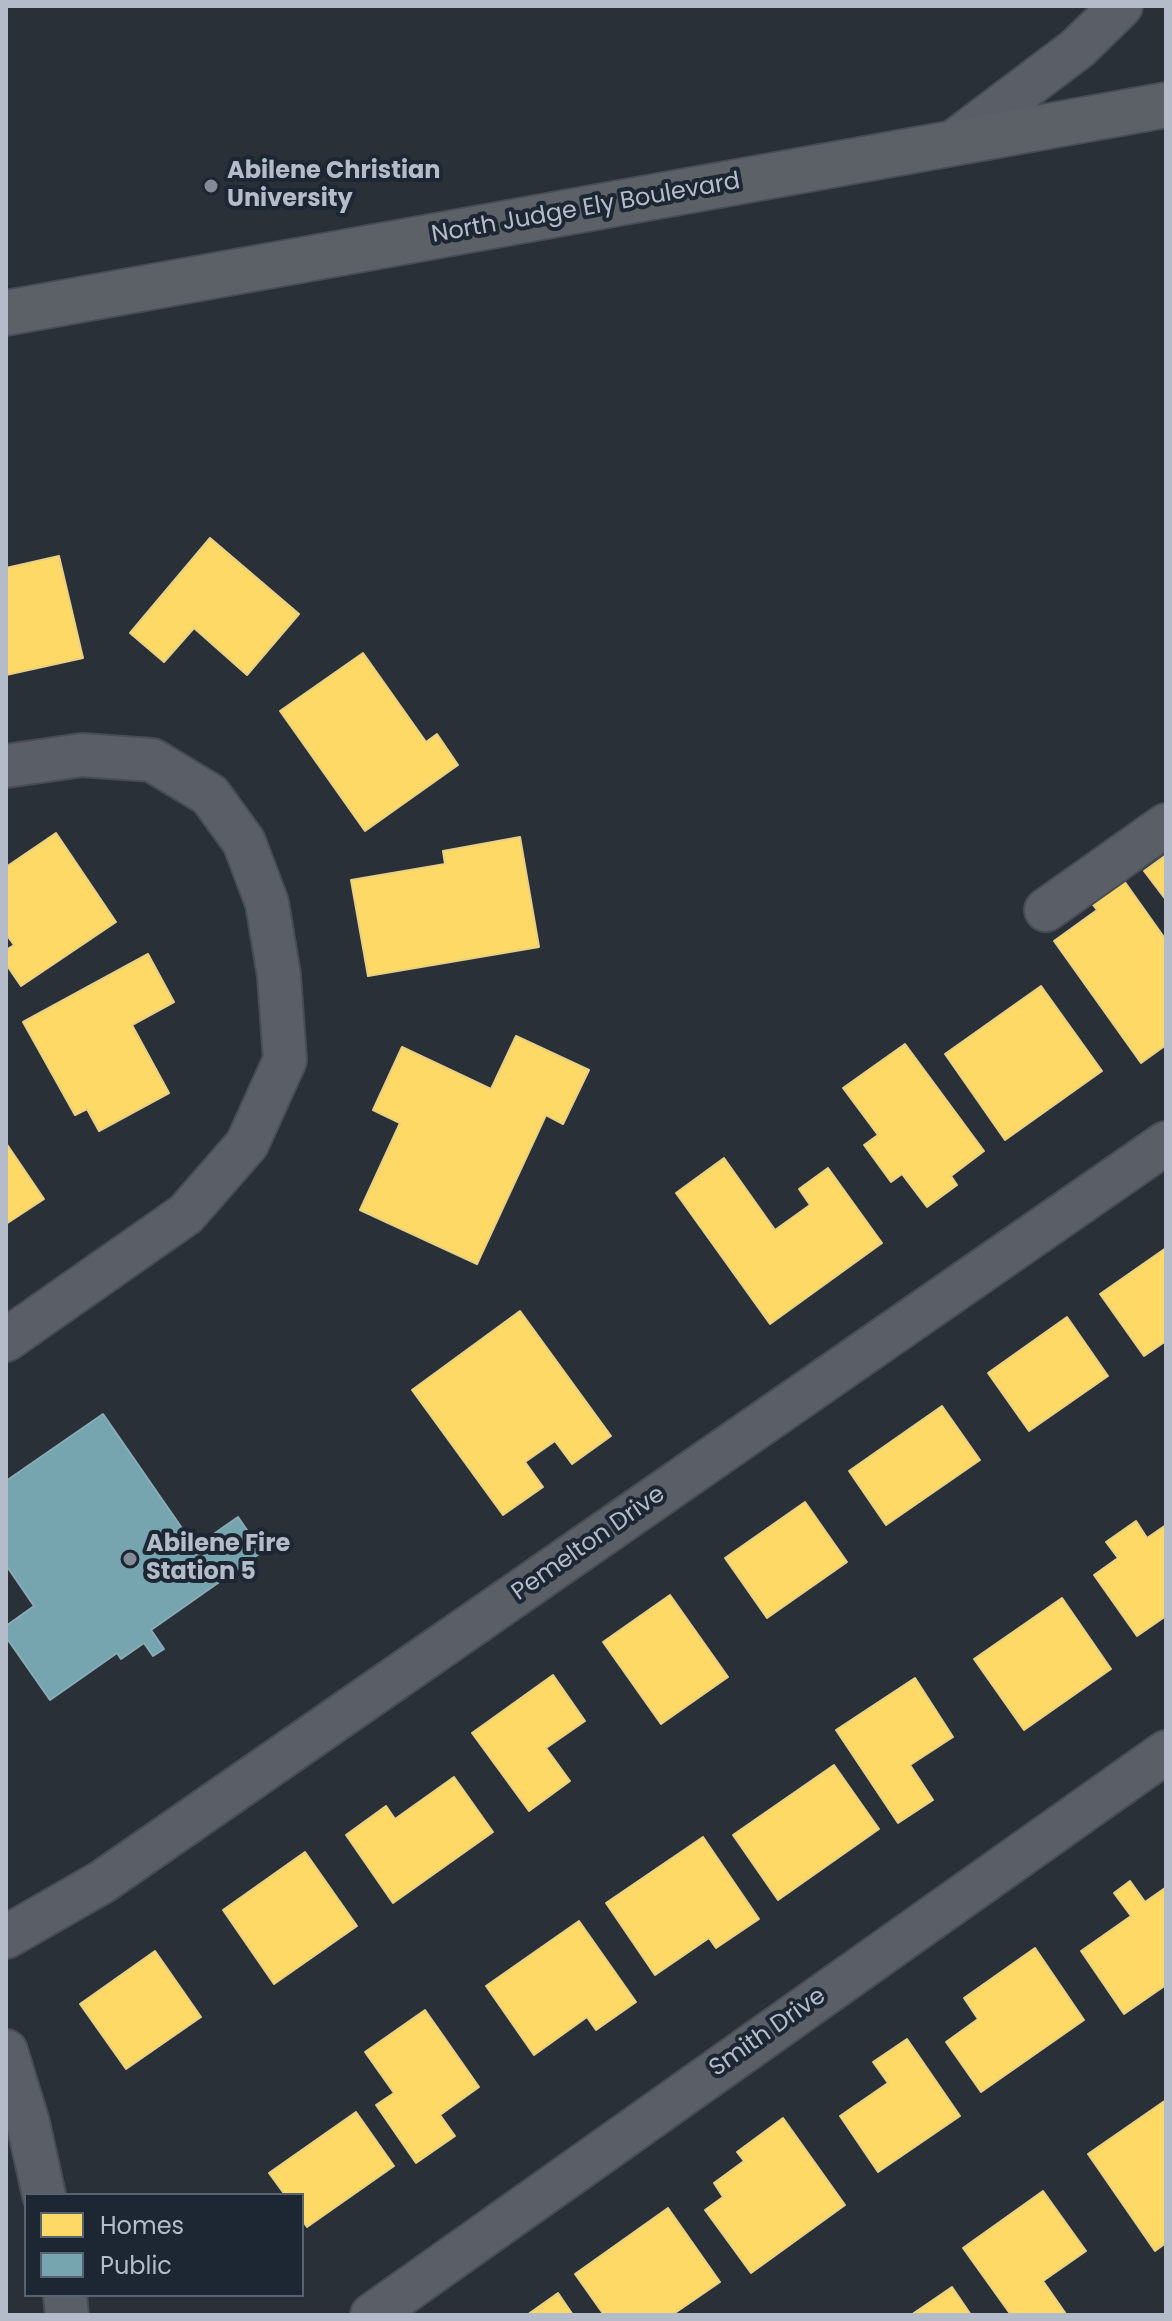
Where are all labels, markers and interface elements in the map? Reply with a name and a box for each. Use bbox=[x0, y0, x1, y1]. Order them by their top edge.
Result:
place label: Abilene Christian University bbox=[227, 158, 440, 214]
street label: North Judge Ely Boulevard bbox=[430, 168, 742, 250]
marker: Abilene Christian University bbox=[202, 177, 220, 195]
street label: Pemelton Drive bbox=[507, 1480, 671, 1608]
place label: Abilene Fire Station 5 bbox=[146, 1531, 290, 1587]
marker: Abilene Fire Station 5 bbox=[121, 1550, 139, 1568]
street label: Smith Drive bbox=[704, 1982, 832, 2084]
legend bbox=[24, 2193, 304, 2297]
text: Homes bbox=[100, 2209, 184, 2242]
text: Public bbox=[100, 2249, 172, 2282]

